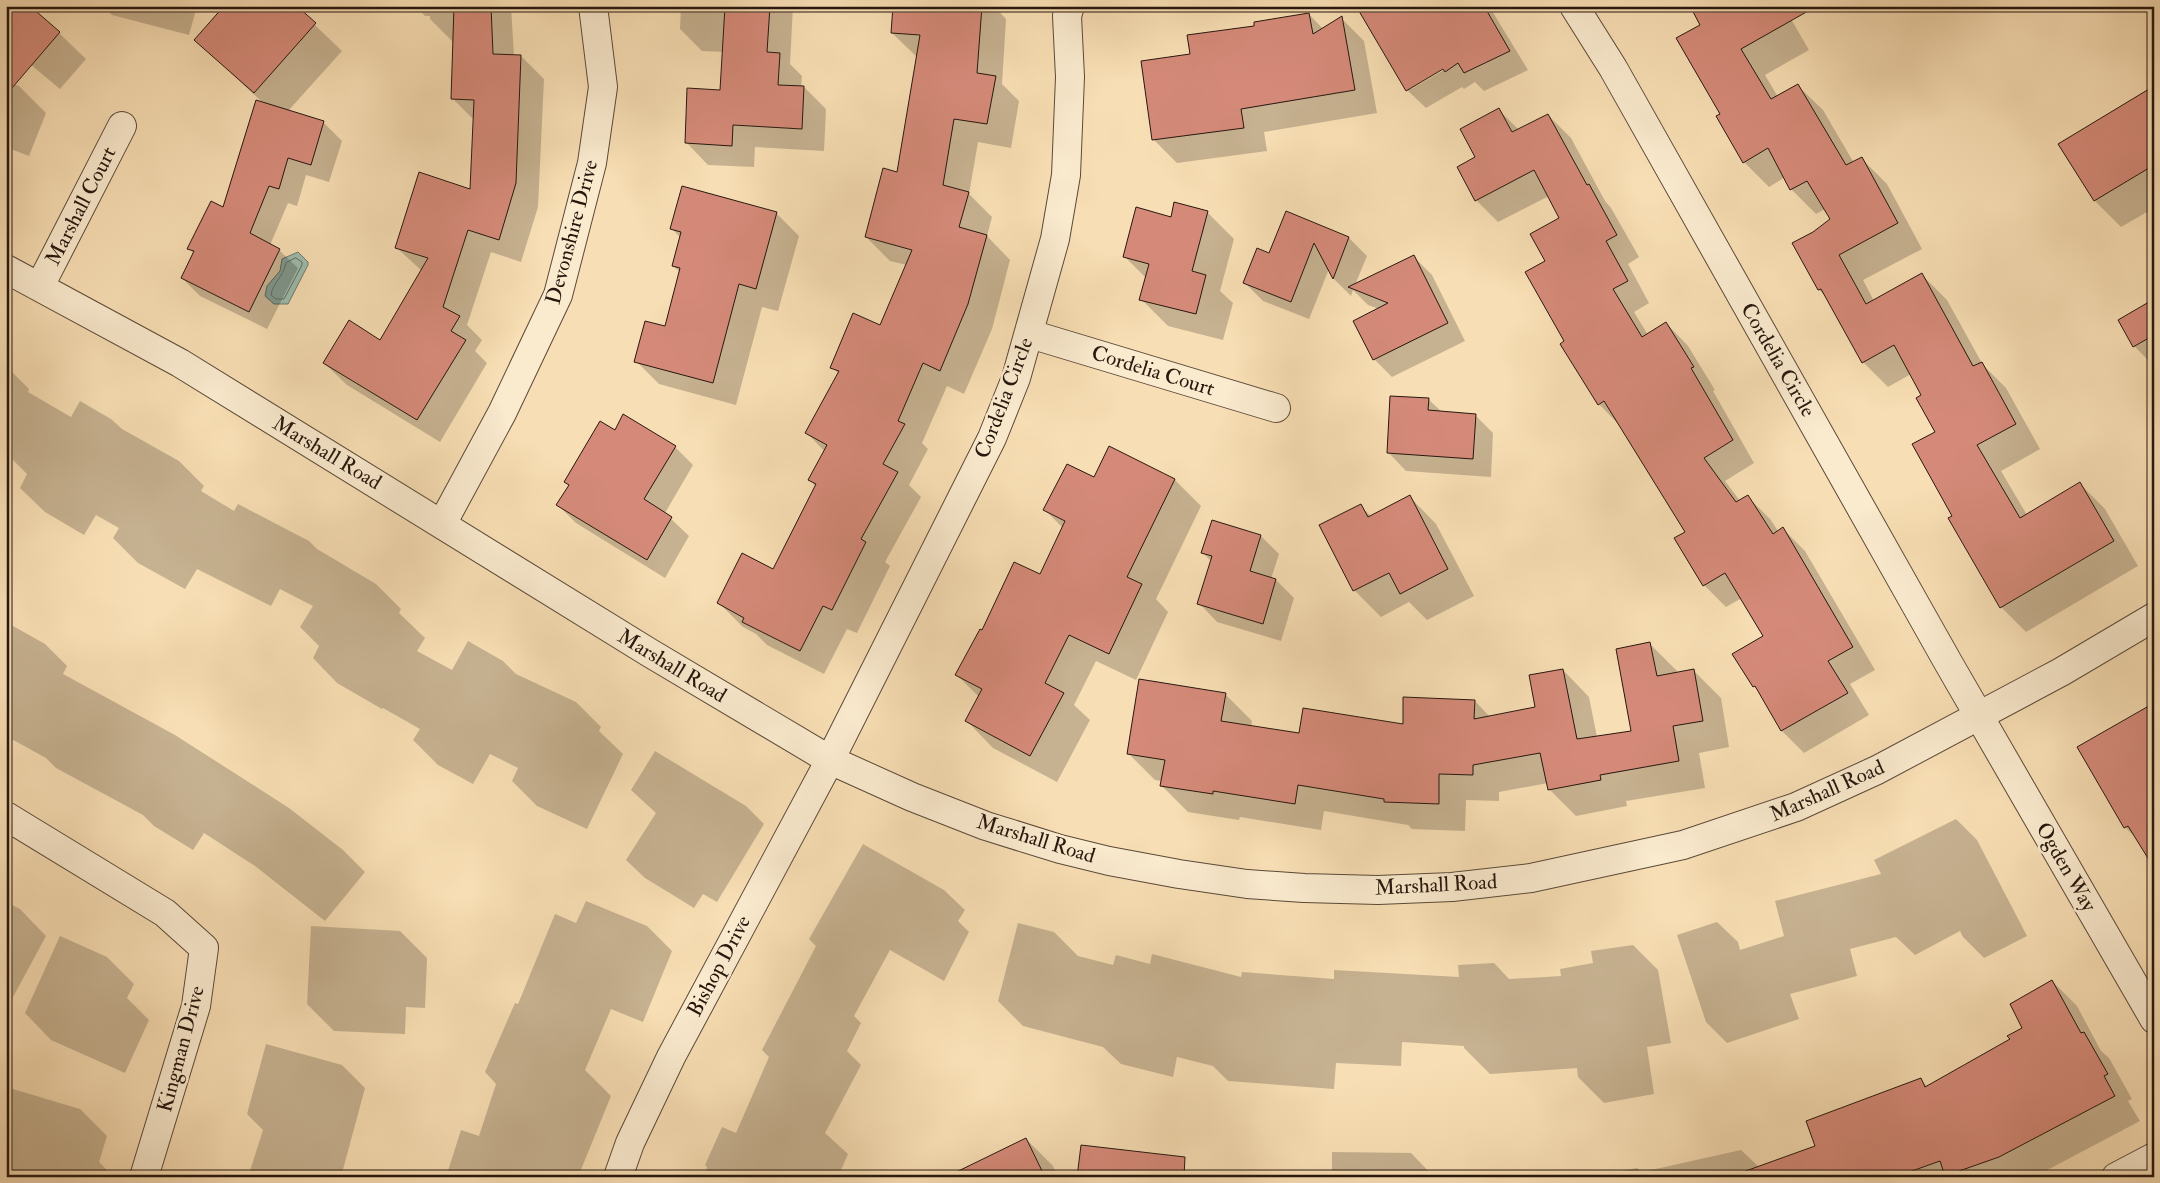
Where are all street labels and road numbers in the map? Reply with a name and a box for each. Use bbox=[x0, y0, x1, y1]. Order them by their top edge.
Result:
street label: Marshall Court bbox=[40, 142, 123, 270]
street label: Devonshire Drive bbox=[540, 157, 604, 307]
street label: Cordelia Circle bbox=[1734, 298, 1822, 422]
street label: Cordelia Circle bbox=[969, 333, 1040, 462]
street label: Cordelia Court bbox=[1088, 339, 1218, 403]
street label: Marshall Road bbox=[268, 410, 387, 496]
street label: Marshall Road bbox=[613, 623, 732, 709]
street label: Marshall Road bbox=[1766, 753, 1889, 828]
street label: Marshall Road bbox=[973, 808, 1099, 870]
street label: Ogden Way bbox=[2030, 817, 2103, 917]
street label: Marshall Road bbox=[1374, 868, 1499, 902]
street label: Bishop Drive bbox=[681, 911, 757, 1021]
street label: Kingman Drive bbox=[151, 983, 211, 1115]

